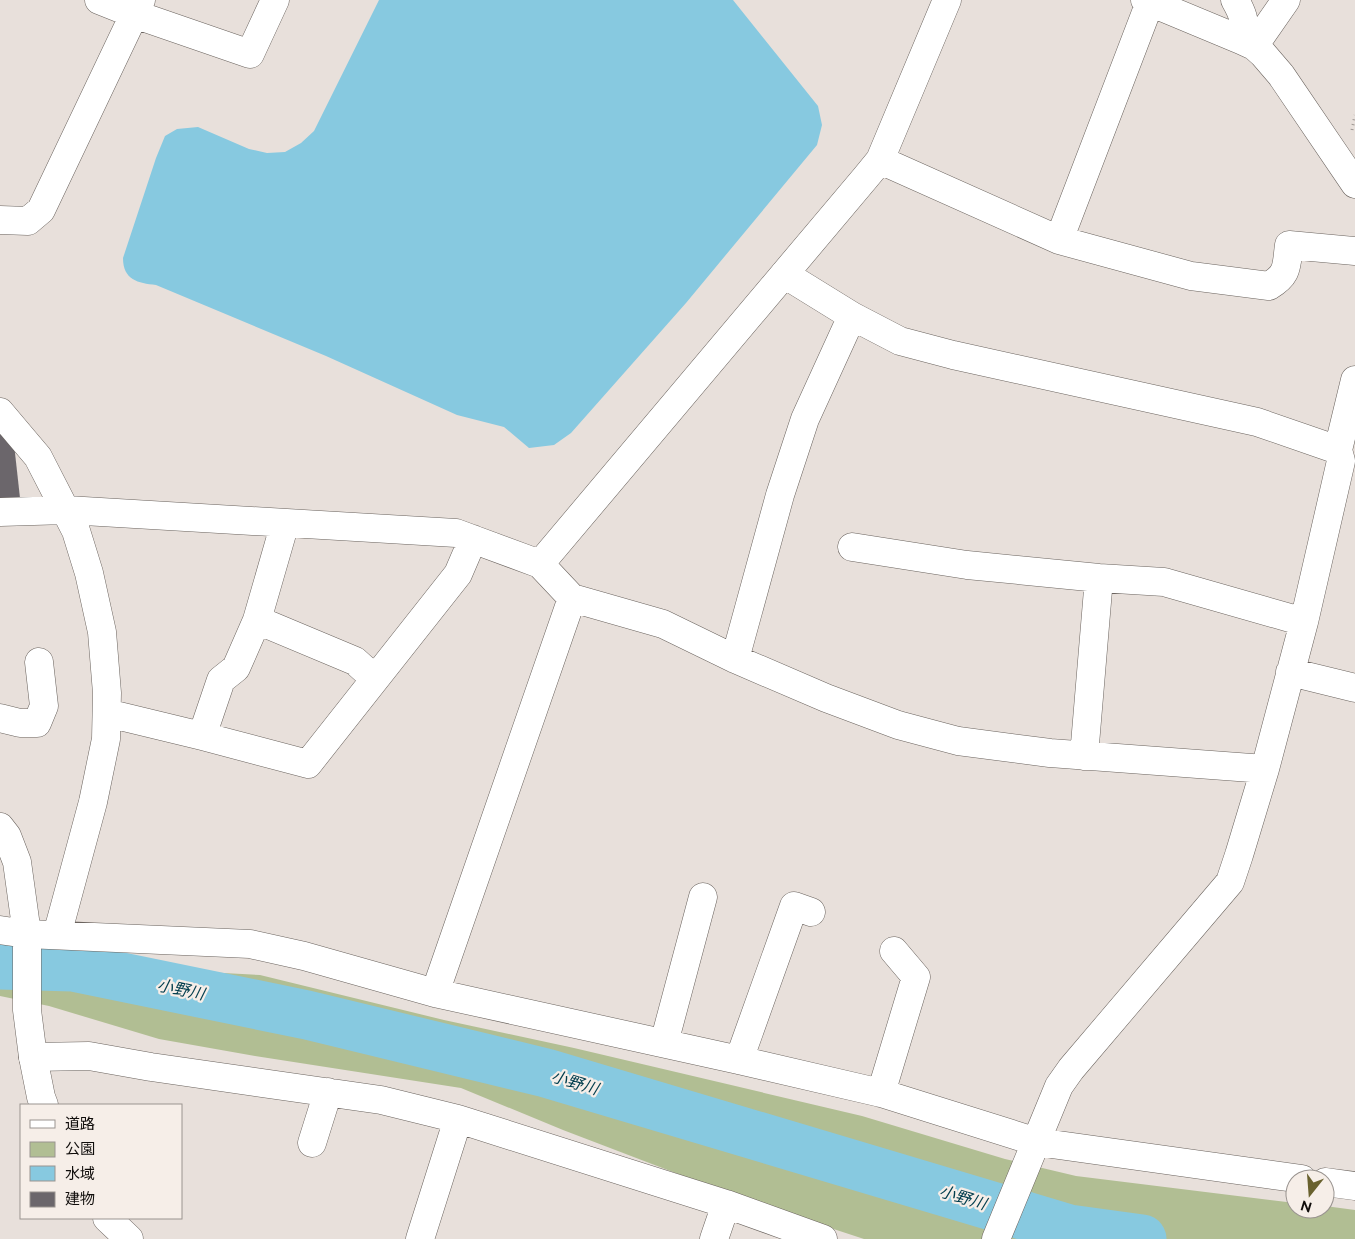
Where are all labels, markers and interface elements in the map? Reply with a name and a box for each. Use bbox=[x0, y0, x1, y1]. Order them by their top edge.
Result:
water label: 小野川 bbox=[155, 975, 208, 1004]
water label: 小野川 bbox=[549, 1066, 602, 1099]
legend bbox=[20, 1104, 182, 1219]
text: 道路 bbox=[65, 1115, 95, 1133]
text: 公園 bbox=[65, 1140, 95, 1158]
text: 水域 bbox=[65, 1165, 95, 1183]
north arrow bbox=[1285, 1169, 1335, 1219]
water label: 小野川 bbox=[937, 1181, 990, 1214]
text: 建物 bbox=[65, 1190, 95, 1208]
text: N bbox=[1299, 1197, 1314, 1216]

